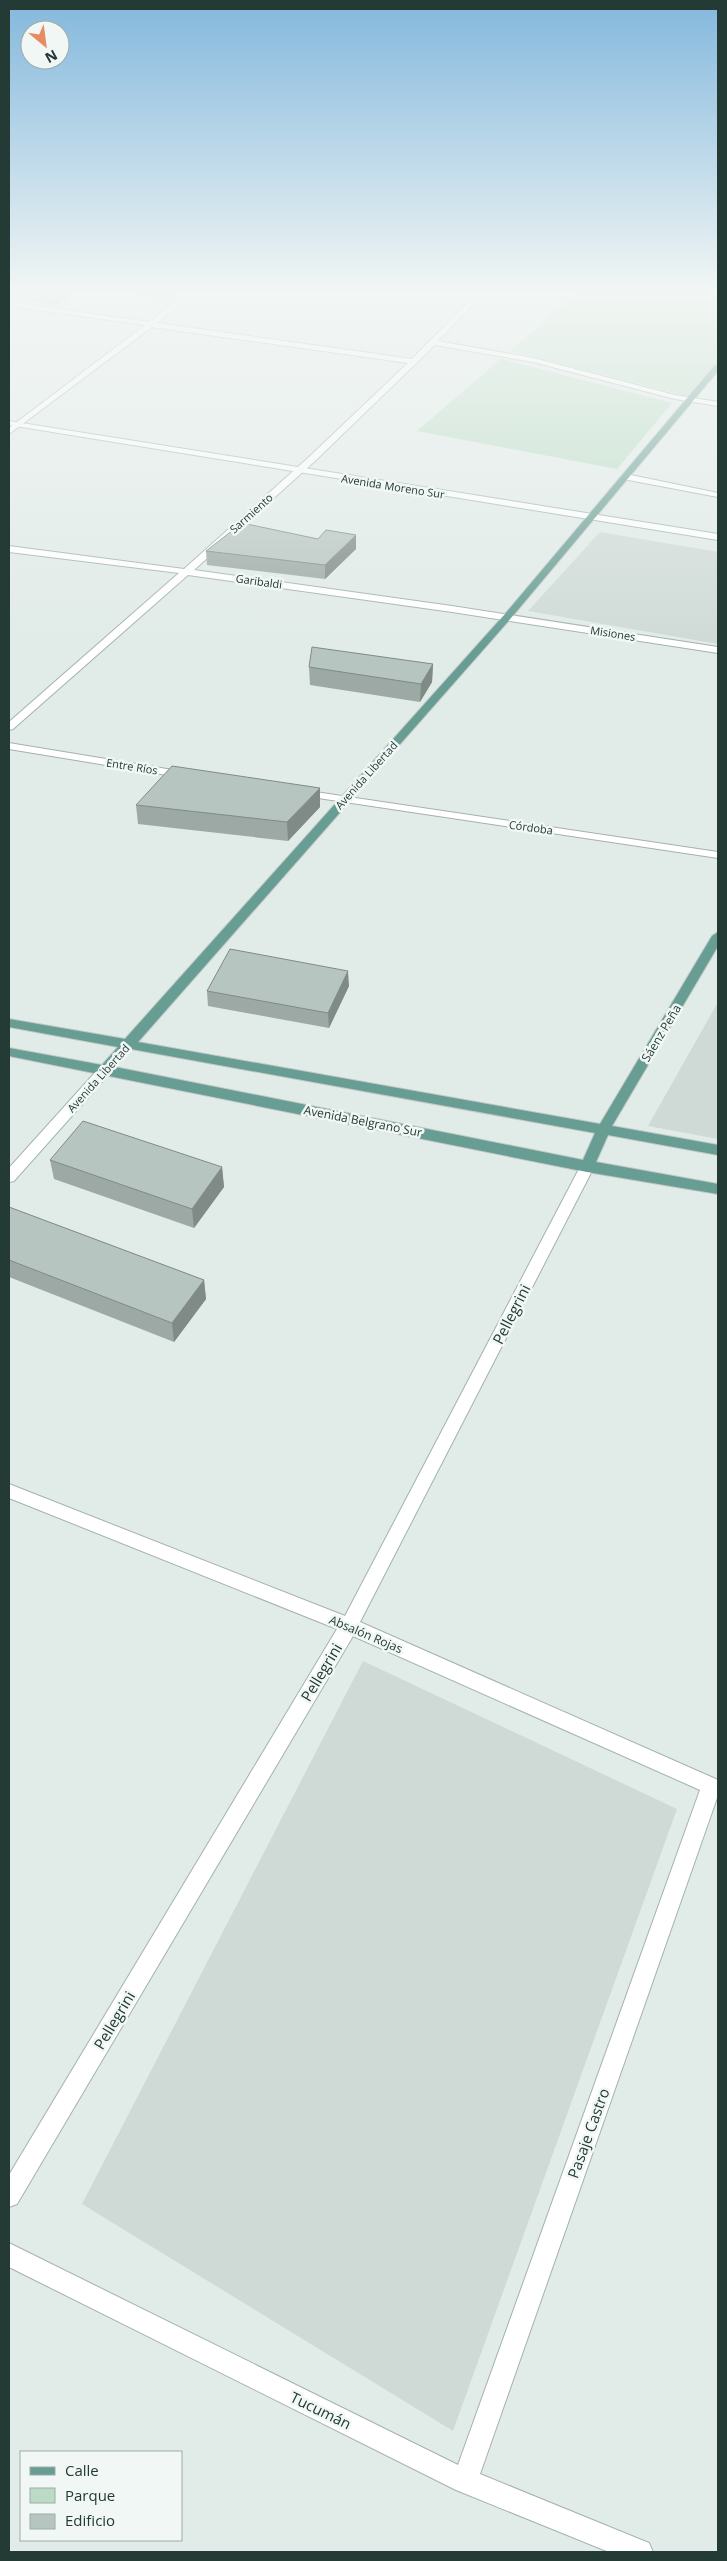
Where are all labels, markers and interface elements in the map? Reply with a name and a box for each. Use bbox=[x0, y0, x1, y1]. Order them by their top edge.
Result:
north arrow bbox=[20, 20, 70, 70]
text: N bbox=[42, 46, 61, 68]
street label: Avenida Moreno Sur bbox=[340, 470, 446, 502]
street label: Sarmiento bbox=[226, 489, 276, 536]
street label: Garibaldi bbox=[235, 570, 283, 592]
street label: Misiones bbox=[589, 622, 637, 644]
street label: Avenida Libertad bbox=[331, 738, 401, 812]
street label: Entre Ríos bbox=[105, 755, 159, 777]
street label: Córdoba bbox=[508, 816, 554, 838]
street label: Sáenz Peña bbox=[637, 1001, 685, 1065]
street label: Avenida Libertad bbox=[63, 1041, 133, 1115]
street label: Avenida Belgrano Sur bbox=[302, 1101, 424, 1141]
street label: Pellegrini bbox=[487, 1281, 535, 1347]
street label: Absalón Rojas bbox=[327, 1611, 406, 1657]
street label: Pellegrini bbox=[296, 1639, 346, 1705]
street label: Pellegrini bbox=[89, 1987, 139, 2053]
street label: Pasaje Castro bbox=[562, 2085, 614, 2181]
street label: Tucumán bbox=[287, 2387, 355, 2433]
legend bbox=[20, 2451, 182, 2541]
text: Calle bbox=[65, 2460, 99, 2480]
text: Parque bbox=[65, 2485, 115, 2505]
text: Edificio bbox=[65, 2510, 115, 2530]

